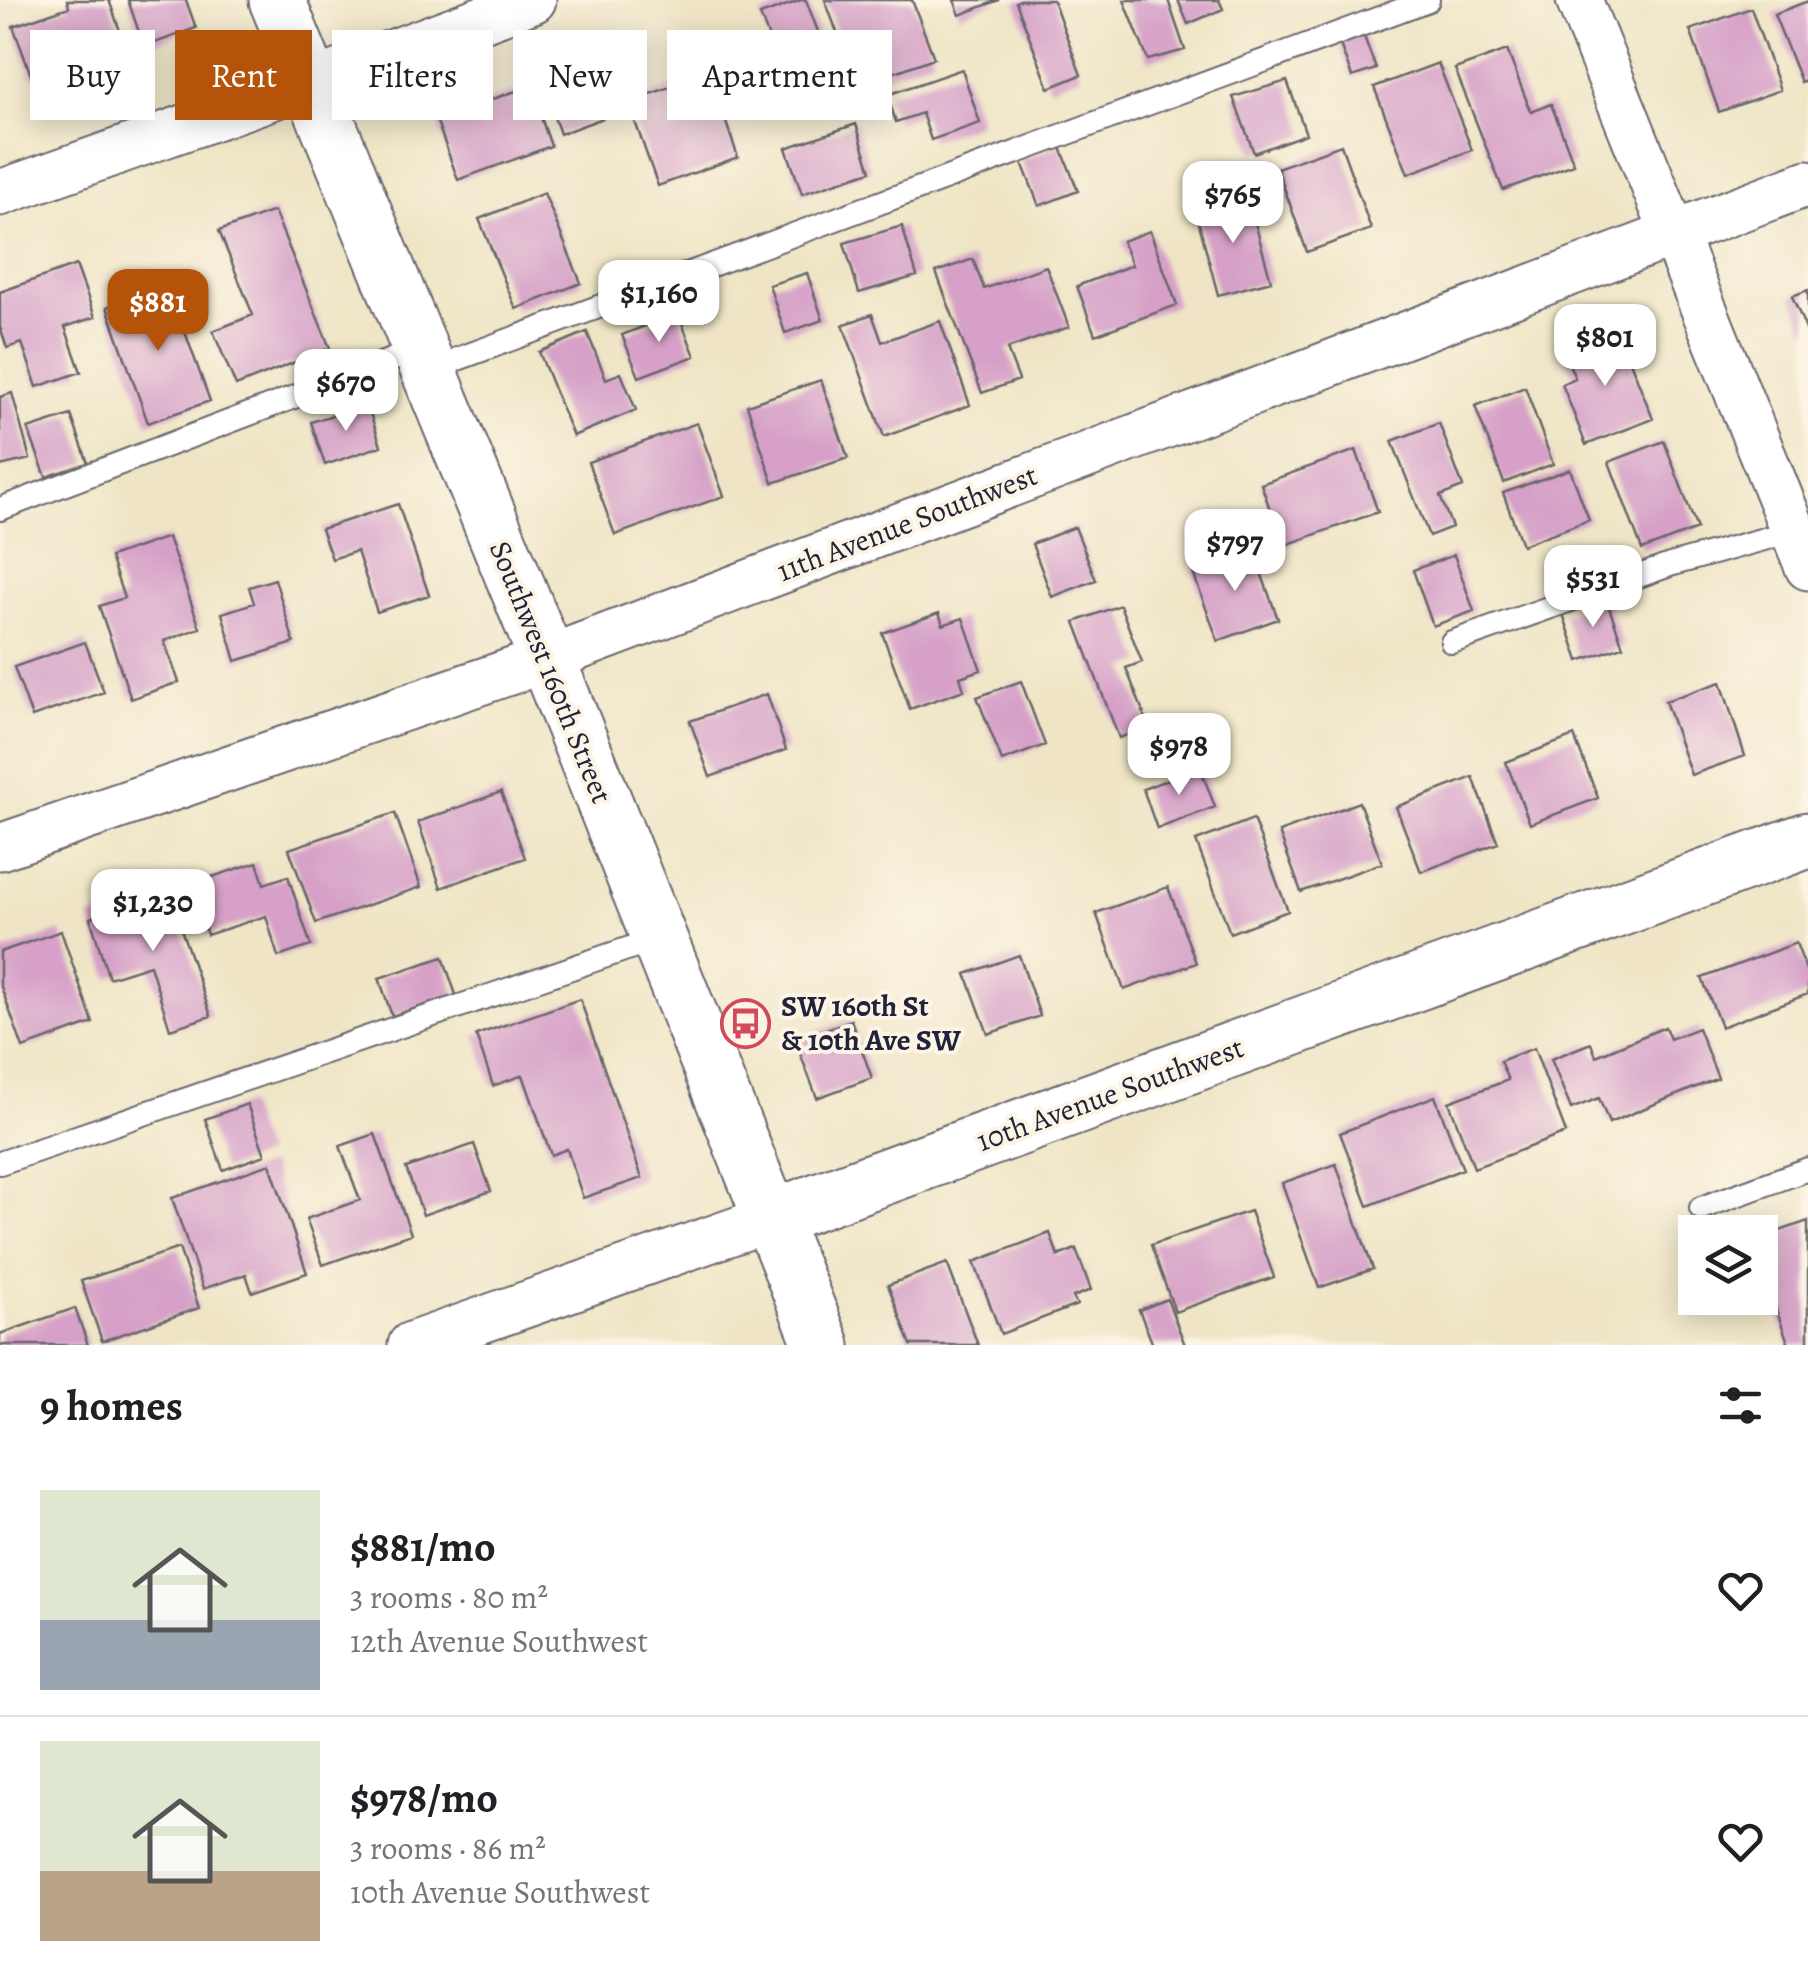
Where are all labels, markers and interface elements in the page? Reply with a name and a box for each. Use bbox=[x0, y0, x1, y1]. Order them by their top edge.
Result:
chip: Buy bbox=[30, 30, 155, 120]
chip: Rent bbox=[175, 30, 312, 120]
chip: Filters bbox=[332, 30, 493, 120]
chip: New bbox=[513, 30, 647, 120]
chip: Apartment bbox=[667, 30, 892, 120]
pin: $765 bbox=[1174, 161, 1292, 246]
text: $765 bbox=[1204, 171, 1262, 215]
pin: $1,160 bbox=[578, 260, 740, 345]
pin: $881 bbox=[99, 269, 217, 354]
text: $1,160 bbox=[620, 270, 698, 314]
text: $881 bbox=[129, 279, 187, 323]
pin: $801 bbox=[1546, 304, 1664, 389]
text: $801 bbox=[1576, 314, 1634, 358]
pin: $670 bbox=[287, 349, 405, 434]
text: $670 bbox=[316, 359, 376, 403]
street label: 11th Avenue Southwest bbox=[771, 455, 1043, 591]
pin: $797 bbox=[1176, 509, 1294, 594]
text: $797 bbox=[1206, 519, 1264, 563]
street label: Southwest 160th Street bbox=[480, 535, 622, 809]
pin: $531 bbox=[1534, 545, 1652, 630]
text: $531 bbox=[1566, 555, 1620, 599]
pin: $978 bbox=[1120, 713, 1238, 798]
text: $978 bbox=[1150, 723, 1208, 767]
pin: $1,230 bbox=[72, 869, 234, 954]
text: $1,230 bbox=[113, 879, 193, 923]
place label: SW 160th St & 10th Ave SW bbox=[781, 986, 961, 1060]
bus stop icon: SW 160th St & 10th Ave SW bbox=[720, 997, 772, 1049]
street label: 10th Avenue Southwest bbox=[971, 1027, 1249, 1161]
map controls bbox=[1678, 1215, 1778, 1315]
button: layers bbox=[1678, 1215, 1778, 1315]
text: 9 homes bbox=[40, 1377, 183, 1434]
icon: filters bbox=[1713, 1378, 1768, 1433]
text: $881/mo bbox=[350, 1518, 496, 1575]
icon: home bbox=[120, 1530, 240, 1650]
icon: heart bbox=[1713, 1563, 1768, 1618]
text: 3 rooms · 80 m² bbox=[350, 1575, 548, 1619]
text: 12th Avenue Southwest bbox=[350, 1619, 648, 1663]
text: $978/mo bbox=[350, 1769, 498, 1826]
icon: home bbox=[120, 1781, 240, 1901]
icon: heart bbox=[1713, 1814, 1768, 1869]
text: 3 rooms · 86 m² bbox=[350, 1826, 546, 1870]
text: 10th Avenue Southwest bbox=[350, 1870, 650, 1914]

